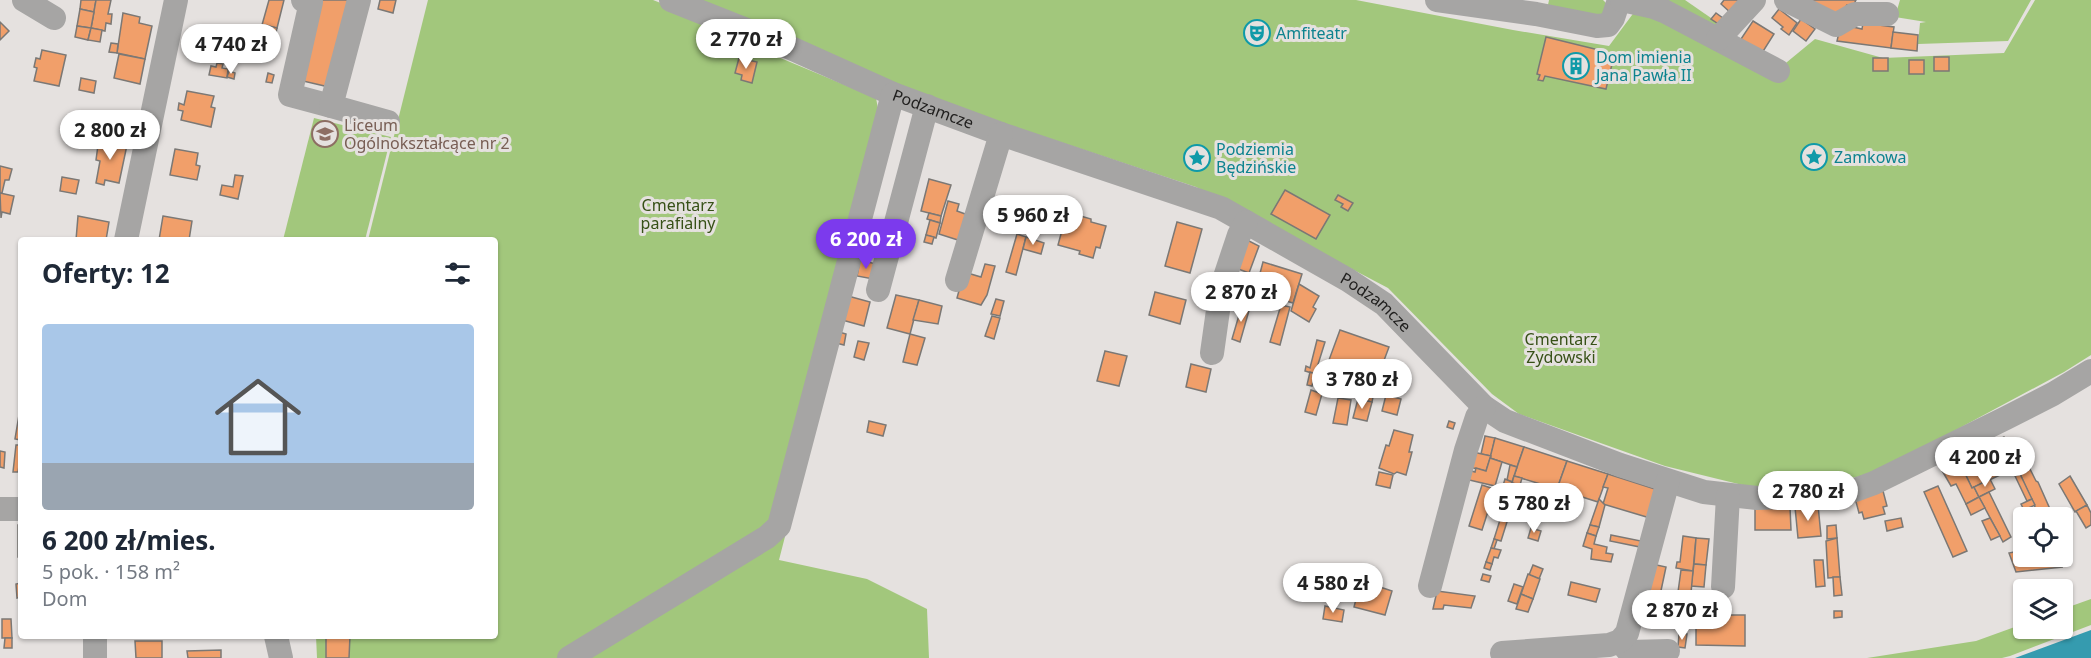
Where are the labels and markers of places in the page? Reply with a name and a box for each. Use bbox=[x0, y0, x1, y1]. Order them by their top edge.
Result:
theatre icon: Amfiteatr bbox=[1242, 18, 1272, 48]
pin: 2 770 zł bbox=[684, 19, 808, 70]
place label: Amfiteatr bbox=[1276, 22, 1347, 44]
pin: 4 740 zł bbox=[169, 24, 293, 75]
place label: Dom imienia Jana Pawła II bbox=[1594, 46, 1692, 86]
building icon: Dom imienia Jana Pawła II bbox=[1561, 51, 1591, 81]
pin: 2 800 zł bbox=[48, 110, 172, 161]
place label: Liceum Ogólnokształcące nr 2 bbox=[344, 114, 510, 154]
school or university icon: Liceum Ogólnokształcące nr 2 bbox=[310, 119, 340, 149]
place label: Podziemia Będzińskie bbox=[1216, 138, 1296, 178]
place icon: Zamkowa bbox=[1799, 142, 1829, 172]
place icon: Podziemia Będzińskie bbox=[1182, 143, 1212, 173]
place label: Zamkowa bbox=[1834, 146, 1907, 168]
pin: 5 960 zł bbox=[971, 195, 1095, 246]
pin: 6 200 zł bbox=[804, 219, 928, 270]
pin: 2 870 zł bbox=[1179, 272, 1303, 323]
pin: 3 780 zł bbox=[1300, 359, 1424, 410]
pin: 4 200 zł bbox=[1923, 437, 2047, 488]
pin: 2 780 zł bbox=[1746, 471, 1870, 522]
pin: 5 780 zł bbox=[1472, 483, 1596, 534]
pin: 4 580 zł bbox=[1271, 563, 1395, 614]
pin: 2 870 zł bbox=[1620, 590, 1744, 641]

